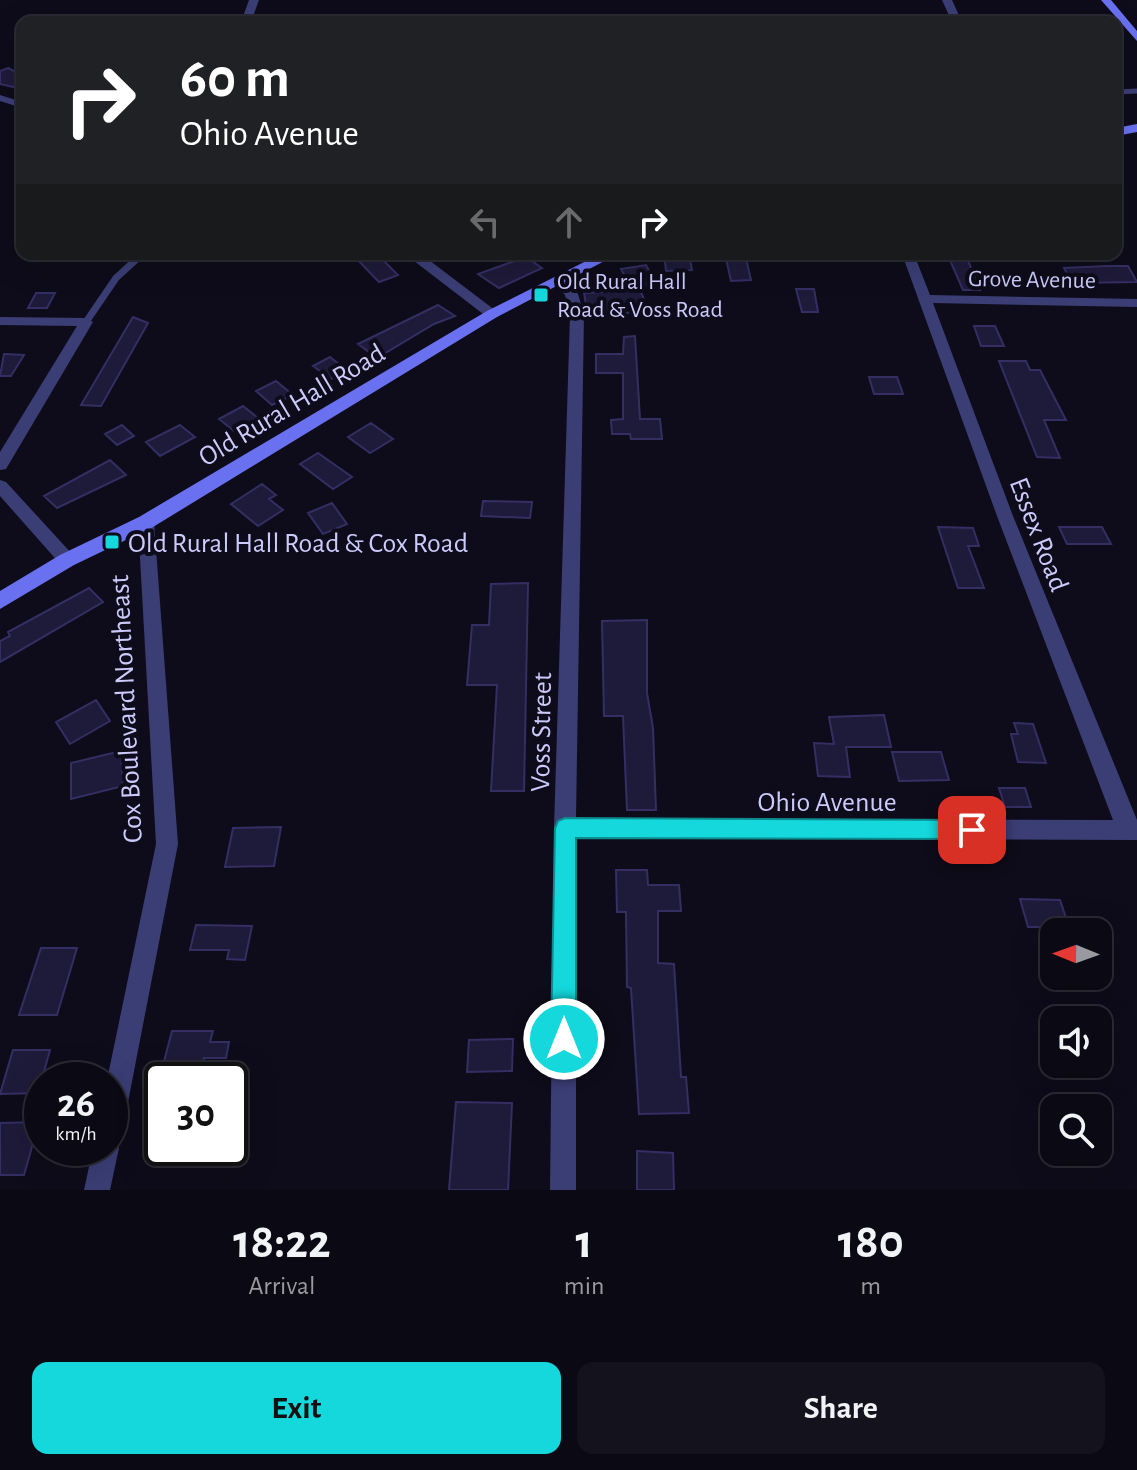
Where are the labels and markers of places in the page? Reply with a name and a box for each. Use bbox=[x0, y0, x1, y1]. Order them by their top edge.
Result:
place label: Old Rural Hall Road & Voss Road bbox=[557, 270, 723, 322]
marker: Old Rural Hall Road & Voss Road bbox=[532, 286, 550, 304]
place label: Old Rural Hall Road & Cox Road bbox=[128, 530, 468, 558]
marker: Old Rural Hall Road & Cox Road bbox=[103, 533, 121, 551]
pin bbox=[938, 796, 1006, 864]

